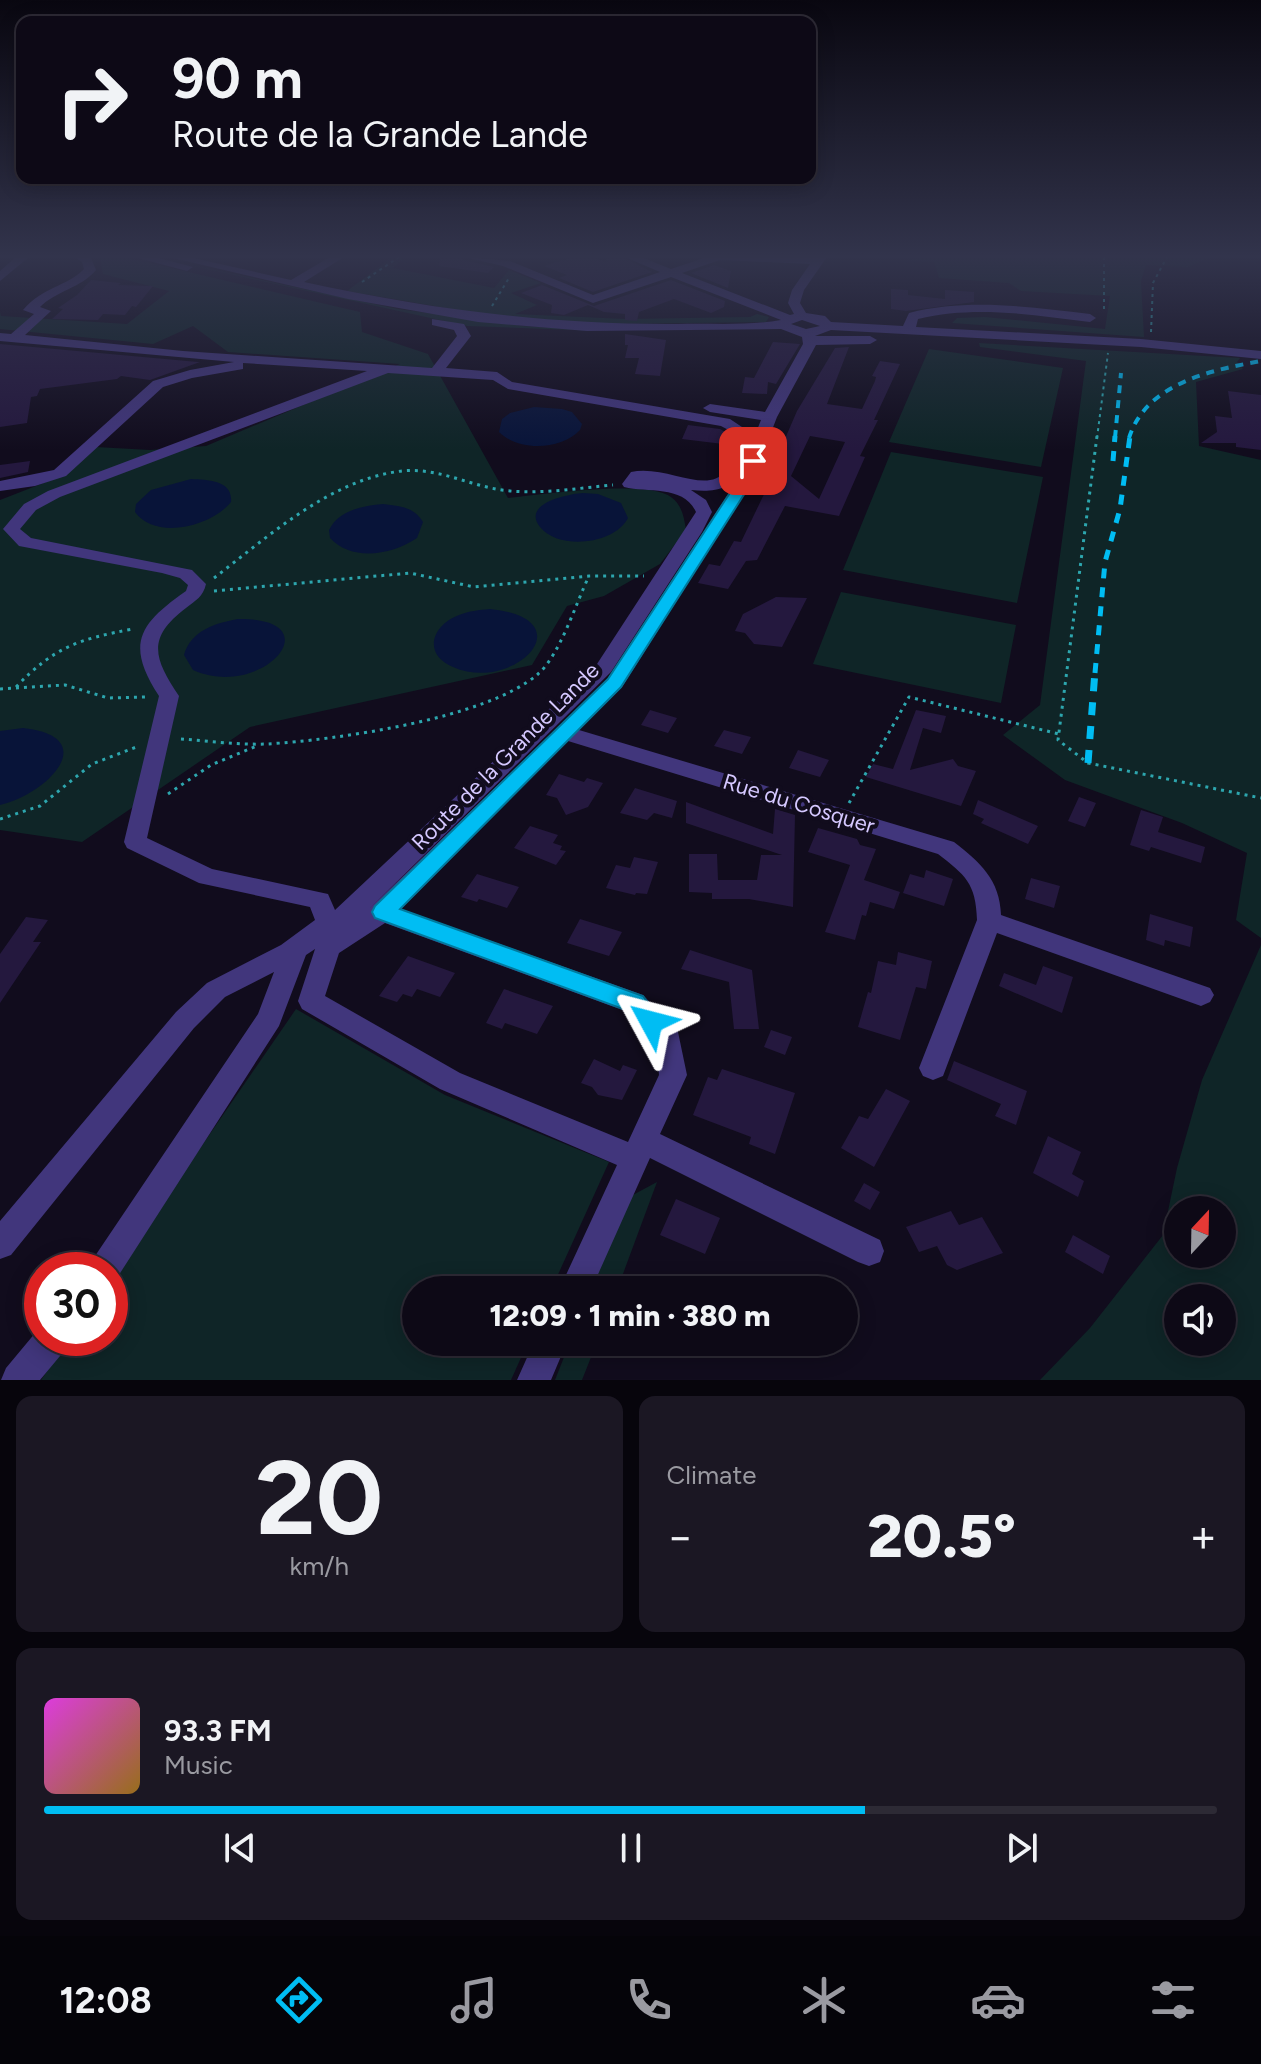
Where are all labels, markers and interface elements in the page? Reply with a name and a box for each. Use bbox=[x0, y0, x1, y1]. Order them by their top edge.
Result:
text: 90 m bbox=[172, 45, 303, 112]
icon: right bbox=[40, 48, 144, 152]
text: Route de la Grande Lande bbox=[172, 113, 588, 156]
pin bbox=[719, 427, 787, 495]
icon: arrive bbox=[731, 439, 775, 483]
street label: Route de la Grande Lande bbox=[406, 657, 605, 856]
street label: Rue du Cosquer bbox=[720, 768, 879, 840]
position arrow bbox=[609, 980, 693, 1064]
north arrow bbox=[1164, 1196, 1236, 1268]
map controls bbox=[1164, 1196, 1236, 1356]
speed limit sign: 30 bbox=[24, 1252, 128, 1356]
button: sound bbox=[1164, 1284, 1236, 1356]
text: 12:09 · 1 min · 380 m bbox=[489, 1297, 771, 1334]
text: 20 bbox=[255, 1435, 383, 1560]
text: Climate bbox=[667, 1459, 756, 1491]
text: 20.5° bbox=[868, 1500, 1016, 1572]
text: − bbox=[667, 1510, 694, 1563]
text: + bbox=[1190, 1510, 1217, 1563]
text: km/h bbox=[290, 1550, 349, 1582]
text: 93.3 FM bbox=[164, 1712, 272, 1749]
text: Music bbox=[164, 1749, 233, 1781]
icon: previous bbox=[218, 1826, 262, 1870]
icon: pause bbox=[609, 1826, 653, 1870]
icon: next bbox=[1000, 1826, 1044, 1870]
icon: directions bbox=[271, 1972, 327, 2028]
icon: music bbox=[446, 1972, 502, 2028]
icon: phone bbox=[621, 1972, 677, 2028]
icon: climate bbox=[796, 1972, 852, 2028]
icon: car bbox=[970, 1972, 1026, 2028]
icon: filters bbox=[1145, 1972, 1201, 2028]
text: 12:08 bbox=[59, 1979, 152, 2022]

